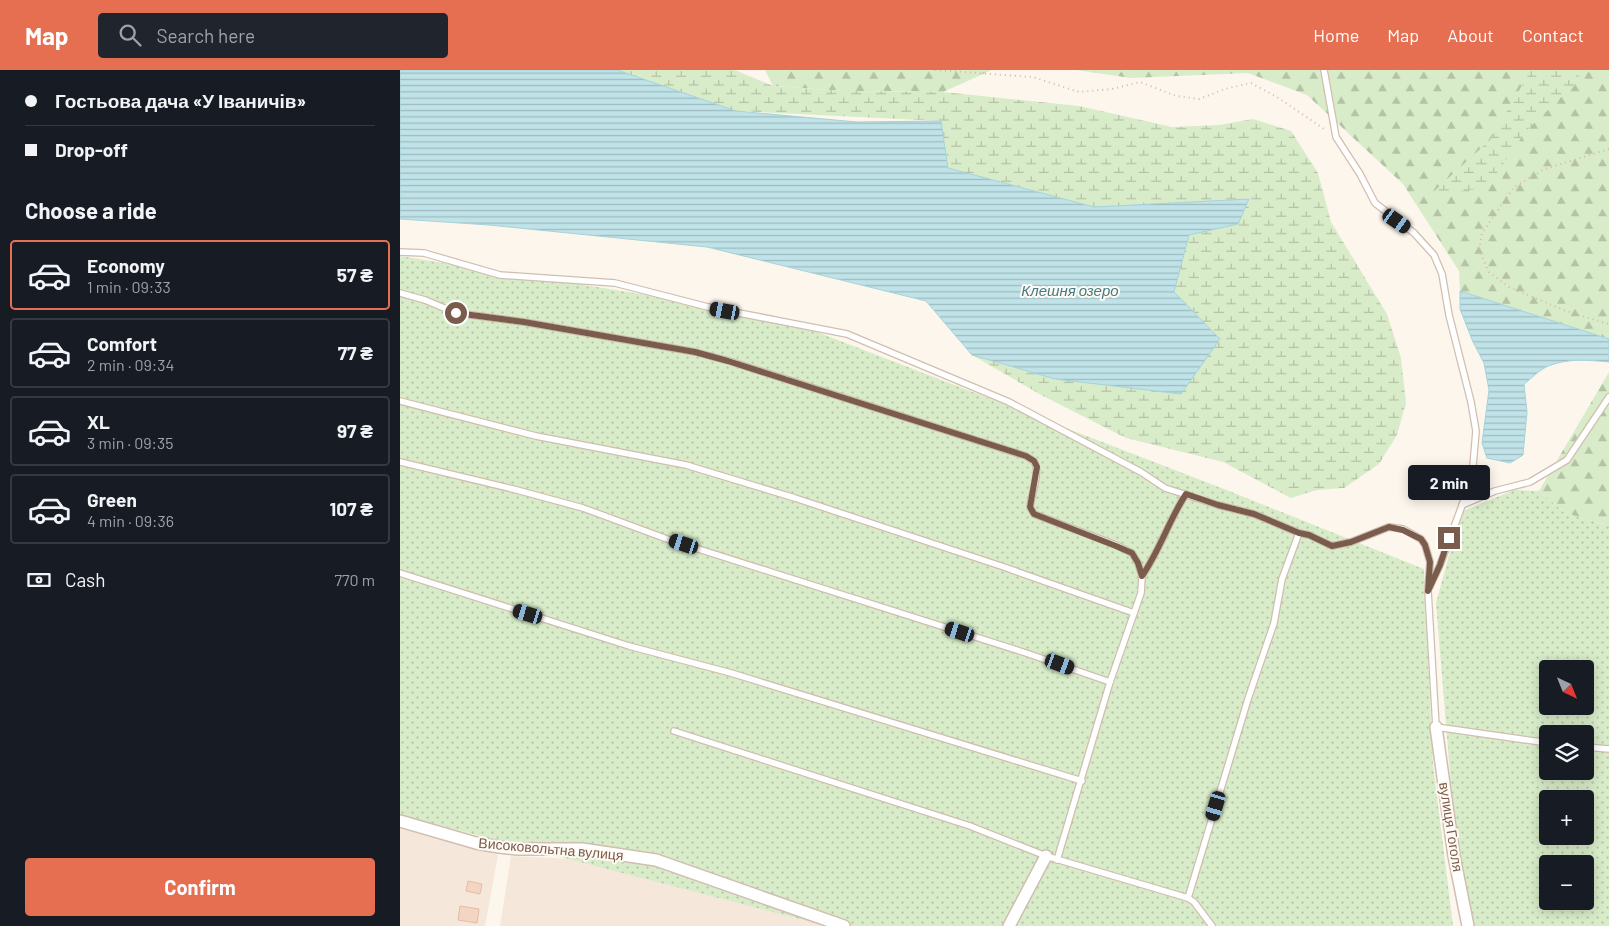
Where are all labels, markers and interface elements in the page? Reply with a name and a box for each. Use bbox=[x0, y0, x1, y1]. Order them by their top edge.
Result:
search box bbox=[98, 13, 448, 58]
text: Map bbox=[25, 21, 68, 50]
icon: search bbox=[116, 21, 144, 49]
text: Search here bbox=[156, 24, 255, 47]
text: Home bbox=[1313, 24, 1359, 46]
text: Map bbox=[1387, 24, 1419, 46]
text: About bbox=[1447, 24, 1494, 46]
text: Contact bbox=[1522, 24, 1584, 46]
text: Гостьова дача «У Іваничів» bbox=[55, 89, 306, 112]
text: Drop-off bbox=[55, 138, 128, 161]
text: Choose a ride bbox=[25, 197, 157, 223]
car bbox=[1380, 206, 1413, 236]
icon: car bbox=[27, 253, 72, 298]
text: Economy bbox=[87, 254, 165, 277]
text: 57 ₴ bbox=[337, 263, 373, 286]
text: 1 min · 09:33 bbox=[87, 277, 171, 296]
water label: Клешня озеро bbox=[1021, 281, 1119, 299]
car bbox=[708, 301, 741, 321]
route start bbox=[445, 302, 467, 324]
icon: car bbox=[27, 331, 72, 376]
text: Comfort bbox=[87, 332, 157, 355]
text: 77 ₴ bbox=[338, 341, 373, 364]
text: 2 min · 09:34 bbox=[87, 355, 174, 374]
icon: car bbox=[27, 409, 72, 454]
text: XL bbox=[87, 410, 110, 433]
text: 97 ₴ bbox=[337, 419, 373, 442]
text: 3 min · 09:35 bbox=[87, 433, 173, 452]
callout: 2 min bbox=[1408, 466, 1490, 500]
text: 2 min bbox=[1430, 473, 1468, 492]
icon: car bbox=[27, 487, 72, 532]
text: Green bbox=[87, 488, 137, 511]
text: 107 ₴ bbox=[330, 497, 373, 520]
text: 4 min · 09:36 bbox=[87, 511, 174, 530]
route end bbox=[1438, 527, 1460, 549]
car bbox=[667, 532, 700, 556]
icon: cash bbox=[25, 566, 53, 594]
text: Cash bbox=[65, 568, 106, 591]
text: 770 m bbox=[334, 570, 375, 589]
car bbox=[511, 602, 544, 626]
car bbox=[943, 620, 976, 644]
car bbox=[1043, 652, 1076, 676]
north arrow bbox=[1539, 660, 1594, 715]
map controls bbox=[1539, 660, 1594, 910]
button: layers bbox=[1539, 725, 1594, 780]
street label: вулиця Гоголя bbox=[1436, 781, 1467, 873]
car bbox=[1204, 789, 1227, 823]
button: + bbox=[1539, 790, 1594, 845]
street label: Високовольтна вулиця bbox=[478, 834, 624, 863]
button: − bbox=[1539, 855, 1594, 910]
button: Confirm bbox=[25, 858, 375, 916]

